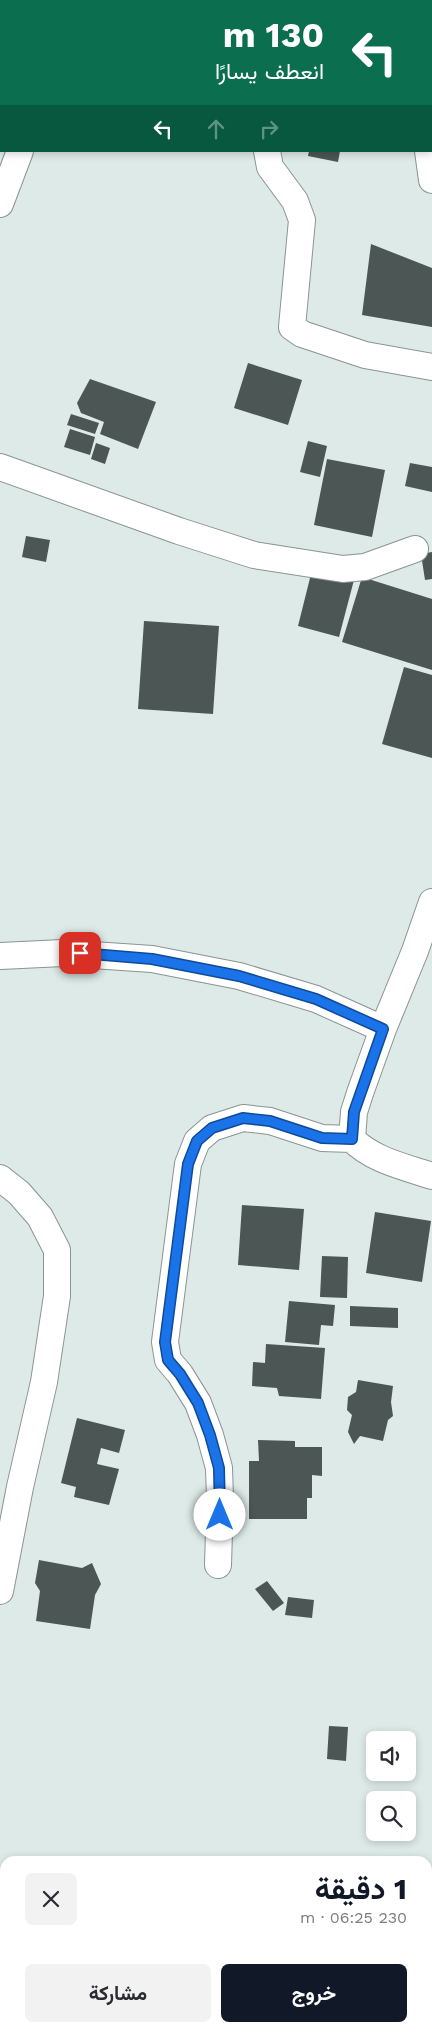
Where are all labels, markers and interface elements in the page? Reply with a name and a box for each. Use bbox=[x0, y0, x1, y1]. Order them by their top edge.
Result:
text: 130 m bbox=[223, 14, 324, 56]
icon: left bbox=[342, 20, 407, 85]
text: انعطف يسارًا bbox=[215, 59, 324, 84]
icon: left bbox=[149, 115, 177, 143]
icon: ahead bbox=[202, 115, 230, 143]
icon: right bbox=[255, 115, 283, 143]
pin bbox=[59, 932, 101, 974]
icon: arrive bbox=[66, 939, 94, 967]
position arrow bbox=[193, 1488, 245, 1540]
map controls bbox=[366, 1731, 416, 1841]
button: sound bbox=[366, 1731, 416, 1781]
button: search bbox=[366, 1791, 416, 1841]
text: 1 دقيقة bbox=[315, 1871, 407, 1906]
button: close bbox=[25, 1873, 77, 1925]
text: 230 m · 06:25 bbox=[300, 1908, 407, 1927]
button: مشاركة bbox=[25, 1964, 211, 2022]
button: خروج bbox=[221, 1964, 407, 2022]

